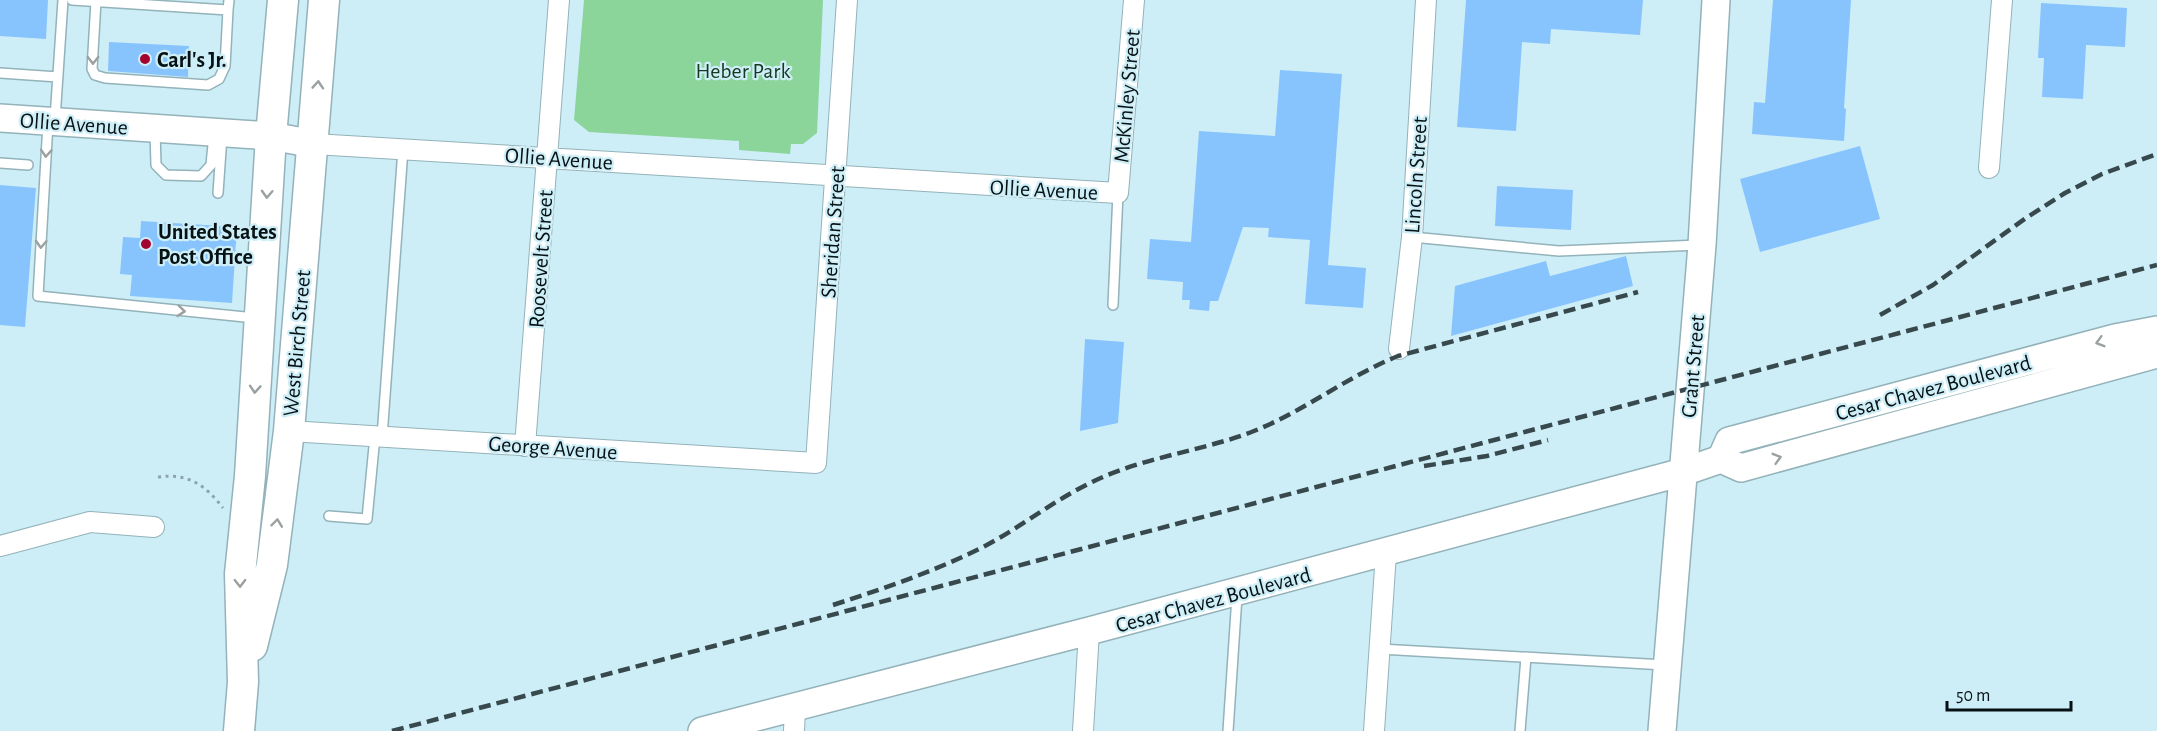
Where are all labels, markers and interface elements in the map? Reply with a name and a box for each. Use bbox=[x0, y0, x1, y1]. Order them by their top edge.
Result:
street label: McKinley Street bbox=[1110, 28, 1144, 164]
place label: Carl's Jr. bbox=[157, 49, 226, 71]
marker: Carl's Jr. bbox=[138, 52, 152, 66]
one-way arrow bbox=[87, 55, 99, 64]
park label: Heber Park bbox=[696, 60, 790, 82]
one-way arrow bbox=[311, 81, 324, 90]
street label: Ollie Avenue bbox=[19, 109, 129, 139]
street label: Lincoln Street bbox=[1401, 116, 1431, 234]
street label: Ollie Avenue bbox=[504, 144, 614, 174]
one-way arrow bbox=[40, 149, 53, 158]
street label: Sheridan Street bbox=[817, 165, 849, 299]
street label: Ollie Avenue bbox=[989, 176, 1098, 204]
street label: Roosevelt Street bbox=[525, 189, 557, 329]
one-way arrow bbox=[261, 190, 274, 199]
place label: United States Post Office bbox=[158, 221, 277, 268]
marker: United States Post Office bbox=[139, 237, 153, 251]
one-way arrow bbox=[34, 240, 47, 249]
street label: West Birch Street bbox=[280, 269, 314, 417]
one-way arrow bbox=[176, 304, 185, 317]
street label: Grant Street bbox=[1678, 314, 1708, 419]
one-way arrow bbox=[2095, 335, 2106, 347]
street label: Cesar Chavez Boulevard bbox=[1833, 351, 2033, 425]
one-way arrow bbox=[249, 384, 262, 393]
street label: George Avenue bbox=[488, 433, 618, 463]
one-way arrow bbox=[1771, 453, 1781, 465]
one-way arrow bbox=[271, 518, 283, 528]
street label: Cesar Chavez Boulevard bbox=[1113, 563, 1313, 637]
one-way arrow bbox=[234, 579, 247, 588]
scale bar bbox=[1947, 674, 2072, 712]
text: 50 m bbox=[1956, 687, 1990, 705]

